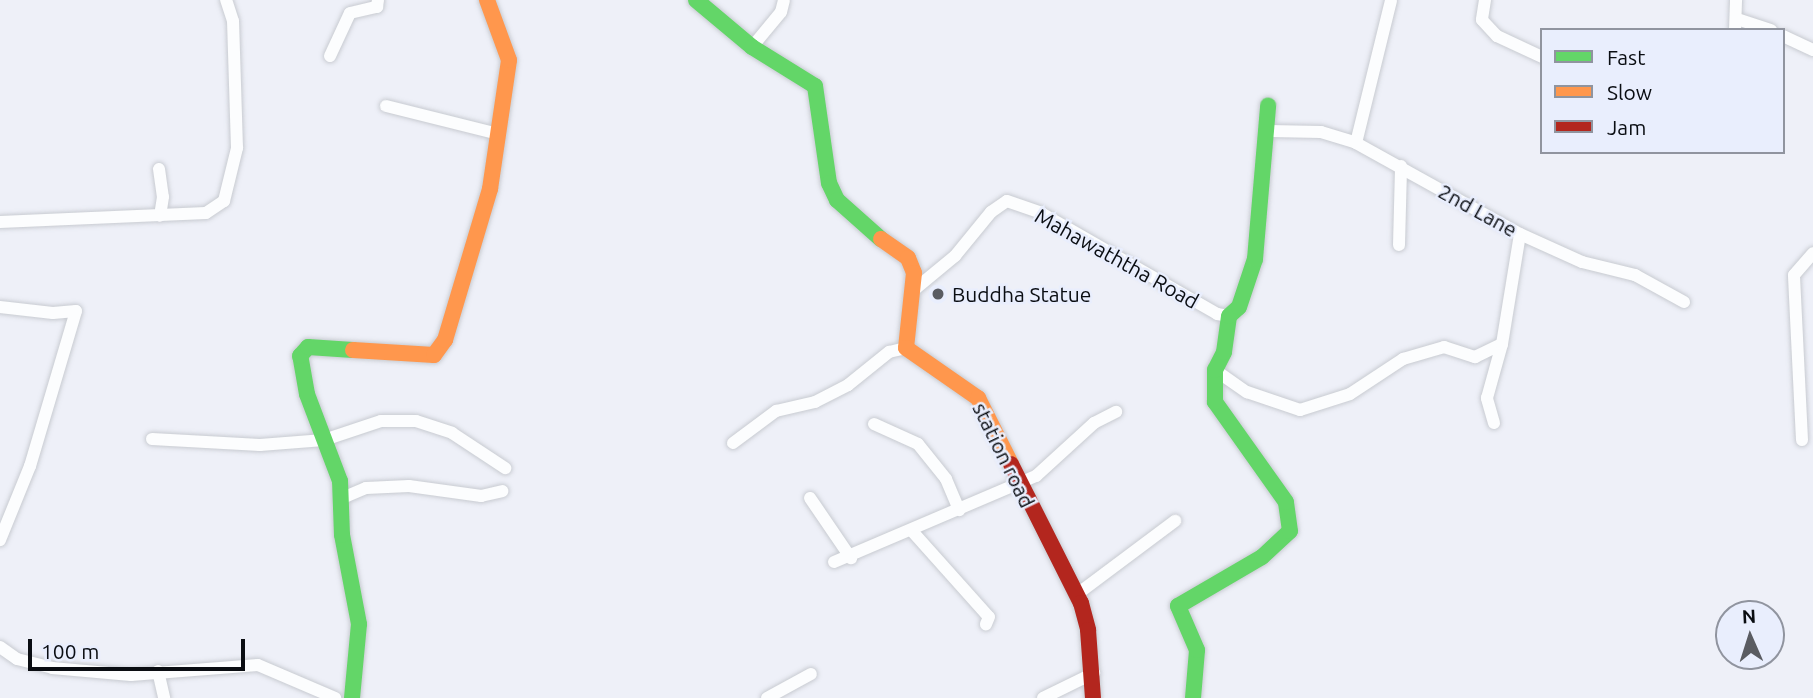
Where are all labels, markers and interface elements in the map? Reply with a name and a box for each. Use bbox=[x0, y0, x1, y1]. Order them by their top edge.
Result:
legend bbox=[1540, 28, 1785, 154]
text: Fast bbox=[1607, 45, 1645, 69]
text: Slow bbox=[1607, 80, 1652, 104]
text: Jam bbox=[1607, 115, 1646, 139]
street label: 2nd Lane bbox=[1434, 178, 1522, 242]
street label: Mahawaththa Road bbox=[1031, 203, 1203, 313]
place label: Buddha Statue bbox=[952, 281, 1091, 307]
marker: Buddha Statue bbox=[930, 286, 946, 302]
street label: station road bbox=[968, 398, 1040, 512]
north arrow bbox=[1715, 600, 1785, 670]
text: N bbox=[1741, 605, 1757, 627]
scale bar bbox=[32, 624, 248, 668]
text: 100 m bbox=[41, 639, 99, 663]

